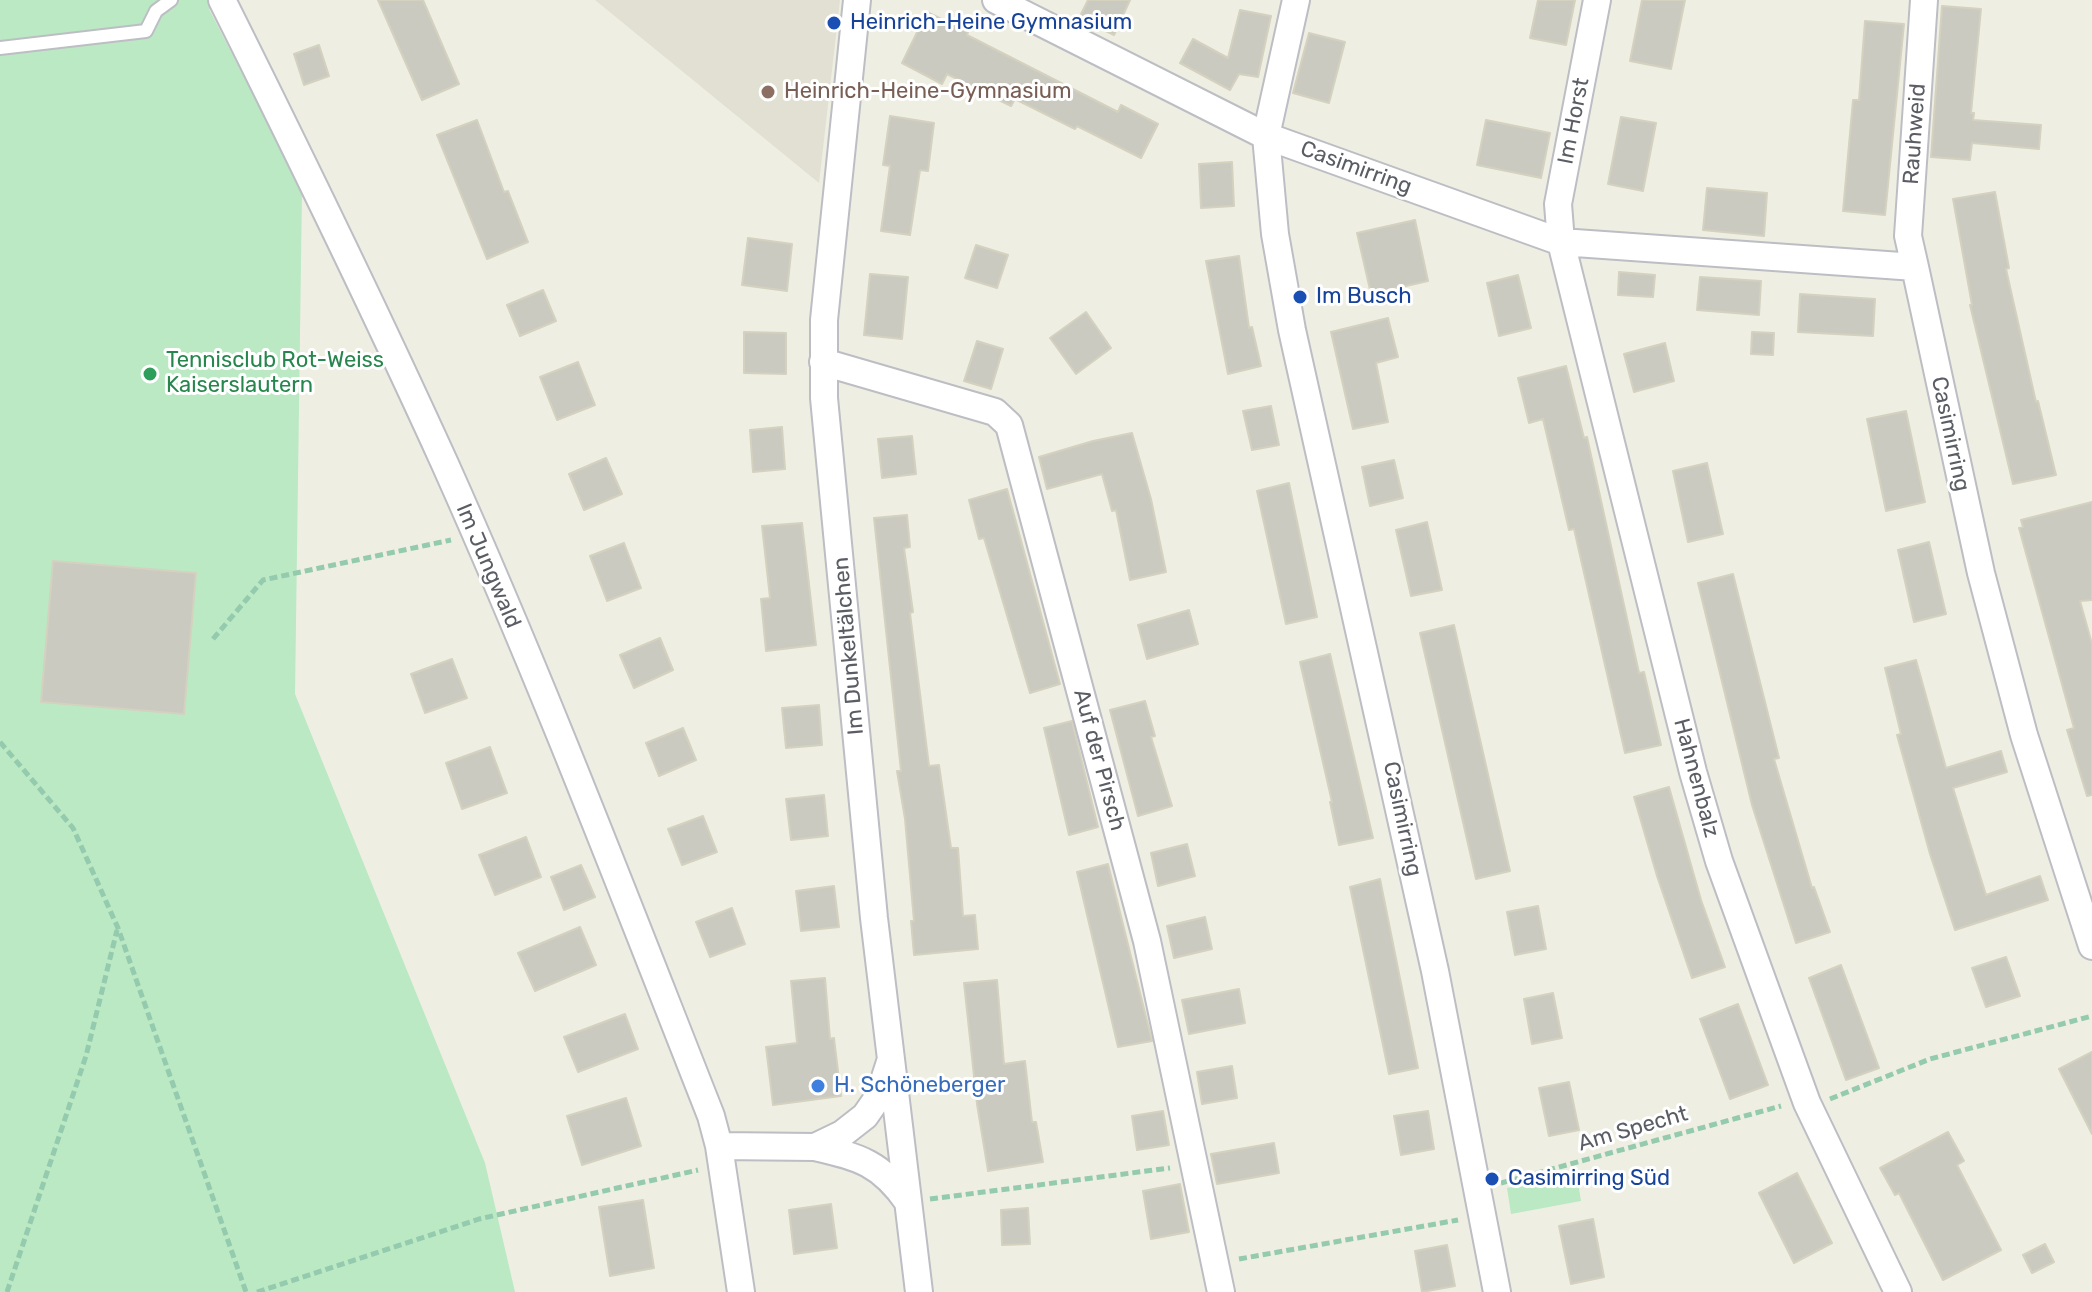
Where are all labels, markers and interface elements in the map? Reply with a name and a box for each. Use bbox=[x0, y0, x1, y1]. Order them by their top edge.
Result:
place label: Heinrich-Heine Gymnasium bbox=[850, 10, 1132, 36]
marker: Heinrich-Heine Gymnasium bbox=[825, 14, 843, 32]
street label: Im Horst bbox=[1553, 76, 1595, 166]
place label: Heinrich-Heine-Gymnasium bbox=[784, 79, 1072, 105]
marker: Heinrich-Heine-Gymnasium bbox=[759, 83, 777, 101]
street label: Rauhweid bbox=[1898, 83, 1932, 185]
street label: Casimirring bbox=[1297, 136, 1415, 200]
place label: Im Busch bbox=[1316, 284, 1412, 310]
marker: Im Busch bbox=[1291, 288, 1309, 306]
place label: Tennisclub Rot-Weiss Kaiserslautern bbox=[166, 348, 384, 400]
marker: Tennisclub Rot-Weiss Kaiserslautern bbox=[141, 365, 159, 383]
street label: Casimirring bbox=[1925, 374, 1975, 494]
street label: Im Jungwald bbox=[450, 500, 526, 632]
street label: Im Dunkeltälchen bbox=[828, 556, 870, 736]
street label: Auf der Pirsch bbox=[1067, 686, 1131, 834]
street label: Hahnenbalz bbox=[1667, 716, 1725, 840]
street label: Casimirring bbox=[1377, 759, 1427, 879]
place label: H. Schöneberger bbox=[834, 1073, 1005, 1099]
marker: H. Schöneberger bbox=[809, 1077, 827, 1095]
street label: Am Specht bbox=[1575, 1101, 1691, 1157]
place label: Casimirring Süd bbox=[1508, 1166, 1670, 1192]
marker: Casimirring Süd bbox=[1483, 1170, 1501, 1188]

